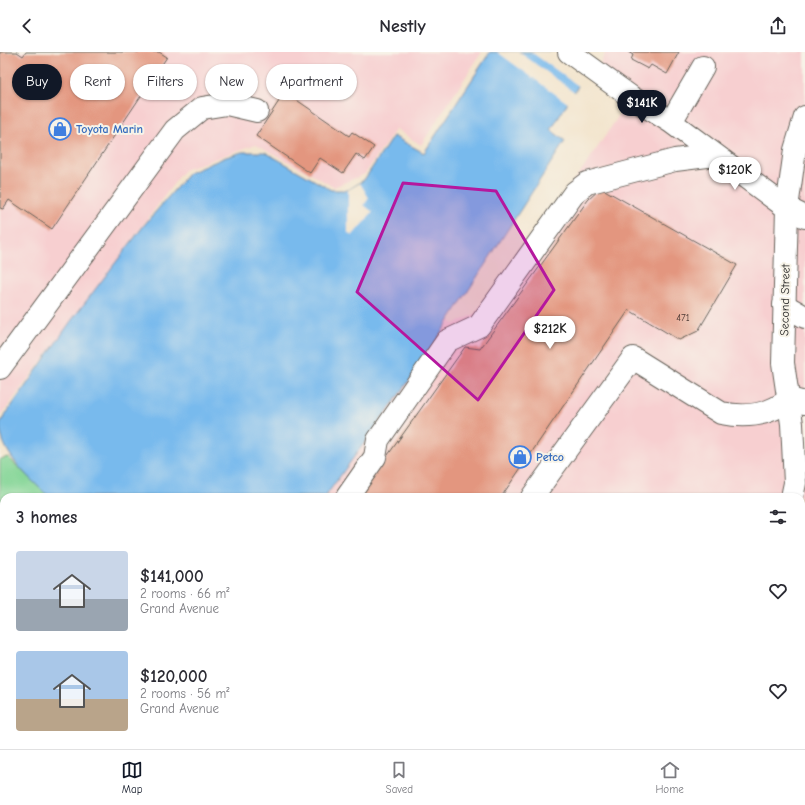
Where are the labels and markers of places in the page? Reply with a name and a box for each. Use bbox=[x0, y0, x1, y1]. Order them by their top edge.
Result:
pin: $141K bbox=[614, 90, 670, 124]
shop icon: Toyota Marin bbox=[47, 116, 73, 142]
place label: Toyota Marin bbox=[76, 122, 143, 136]
pin: $120K bbox=[707, 157, 763, 191]
pin: $212K bbox=[522, 316, 578, 350]
shop icon: Petco bbox=[507, 444, 533, 470]
place label: Petco bbox=[536, 450, 564, 464]

